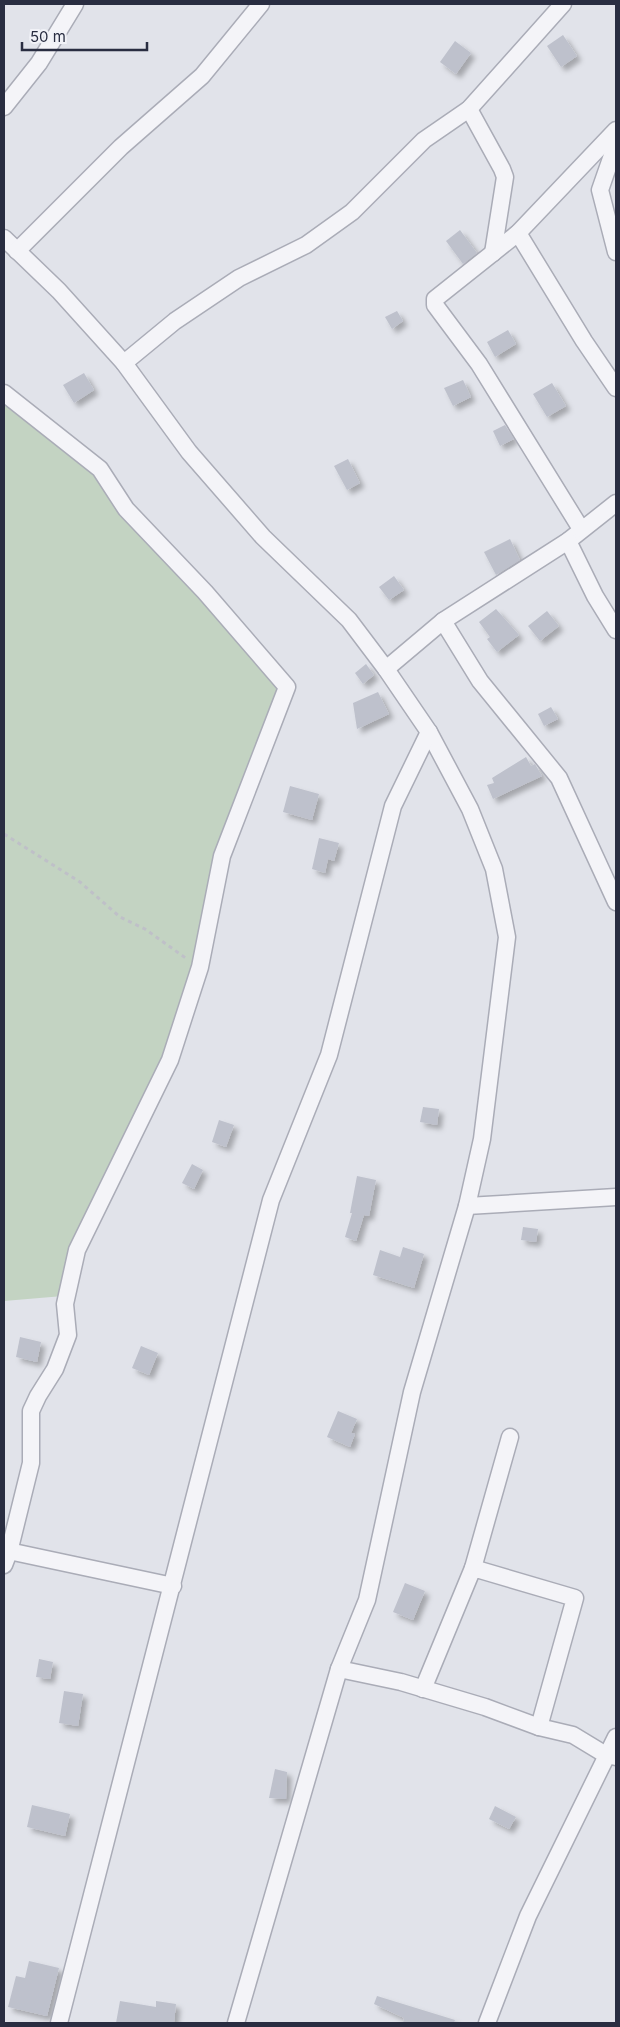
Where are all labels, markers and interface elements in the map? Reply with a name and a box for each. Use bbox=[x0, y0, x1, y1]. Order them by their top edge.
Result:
scale bar bbox=[22, 20, 148, 52]
text: 50 m bbox=[30, 27, 66, 46]

